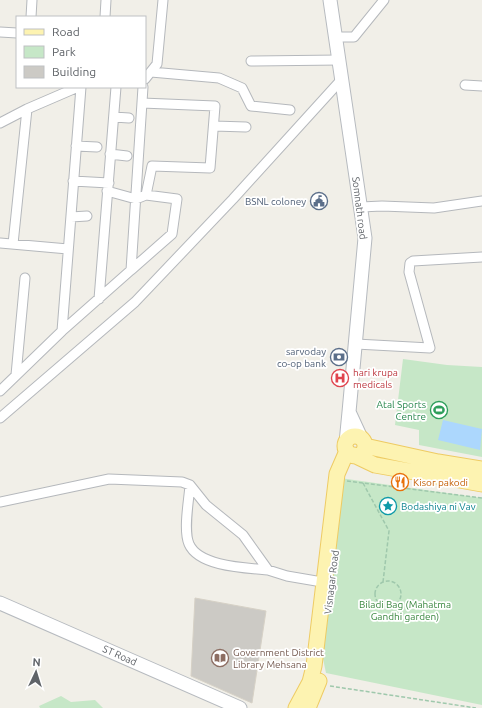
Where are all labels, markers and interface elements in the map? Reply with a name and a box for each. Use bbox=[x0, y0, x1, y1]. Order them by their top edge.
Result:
legend bbox=[16, 16, 146, 88]
text: Road bbox=[52, 25, 80, 38]
text: Park bbox=[52, 45, 76, 58]
text: Building bbox=[52, 65, 96, 78]
street label: Somnath road bbox=[350, 176, 369, 240]
public building icon: BSNL coloney bbox=[309, 191, 329, 211]
place label: BSNL coloney bbox=[245, 196, 306, 207]
place label: sarvoday co-op bank bbox=[277, 346, 326, 369]
bank icon: sarvoday co-op bank bbox=[329, 347, 349, 367]
place label: hari krupa medicals bbox=[353, 367, 398, 390]
hospital icon: hari krupa medicals bbox=[330, 368, 350, 388]
place label: Atal Sports Centre bbox=[377, 399, 426, 422]
sports icon: Atal Sports Centre bbox=[429, 400, 449, 420]
restaurant icon: Kisor pakodi bbox=[390, 472, 410, 492]
place label: Kisor pakodi bbox=[413, 477, 468, 488]
place icon: Bodashiya ni Vav bbox=[378, 496, 398, 516]
place label: Bodashiya ni Vav bbox=[401, 501, 476, 512]
street label: Visnagar Road bbox=[322, 549, 341, 615]
park label: Biladi Bag (Mahatma Gandhi garden) bbox=[359, 599, 451, 622]
street label: ST Road bbox=[101, 643, 139, 668]
place label: Government District Library Mehsana bbox=[233, 647, 324, 670]
library icon: Government District Library Mehsana bbox=[210, 648, 230, 668]
north arrow bbox=[16, 652, 56, 692]
text: N bbox=[32, 656, 41, 668]

